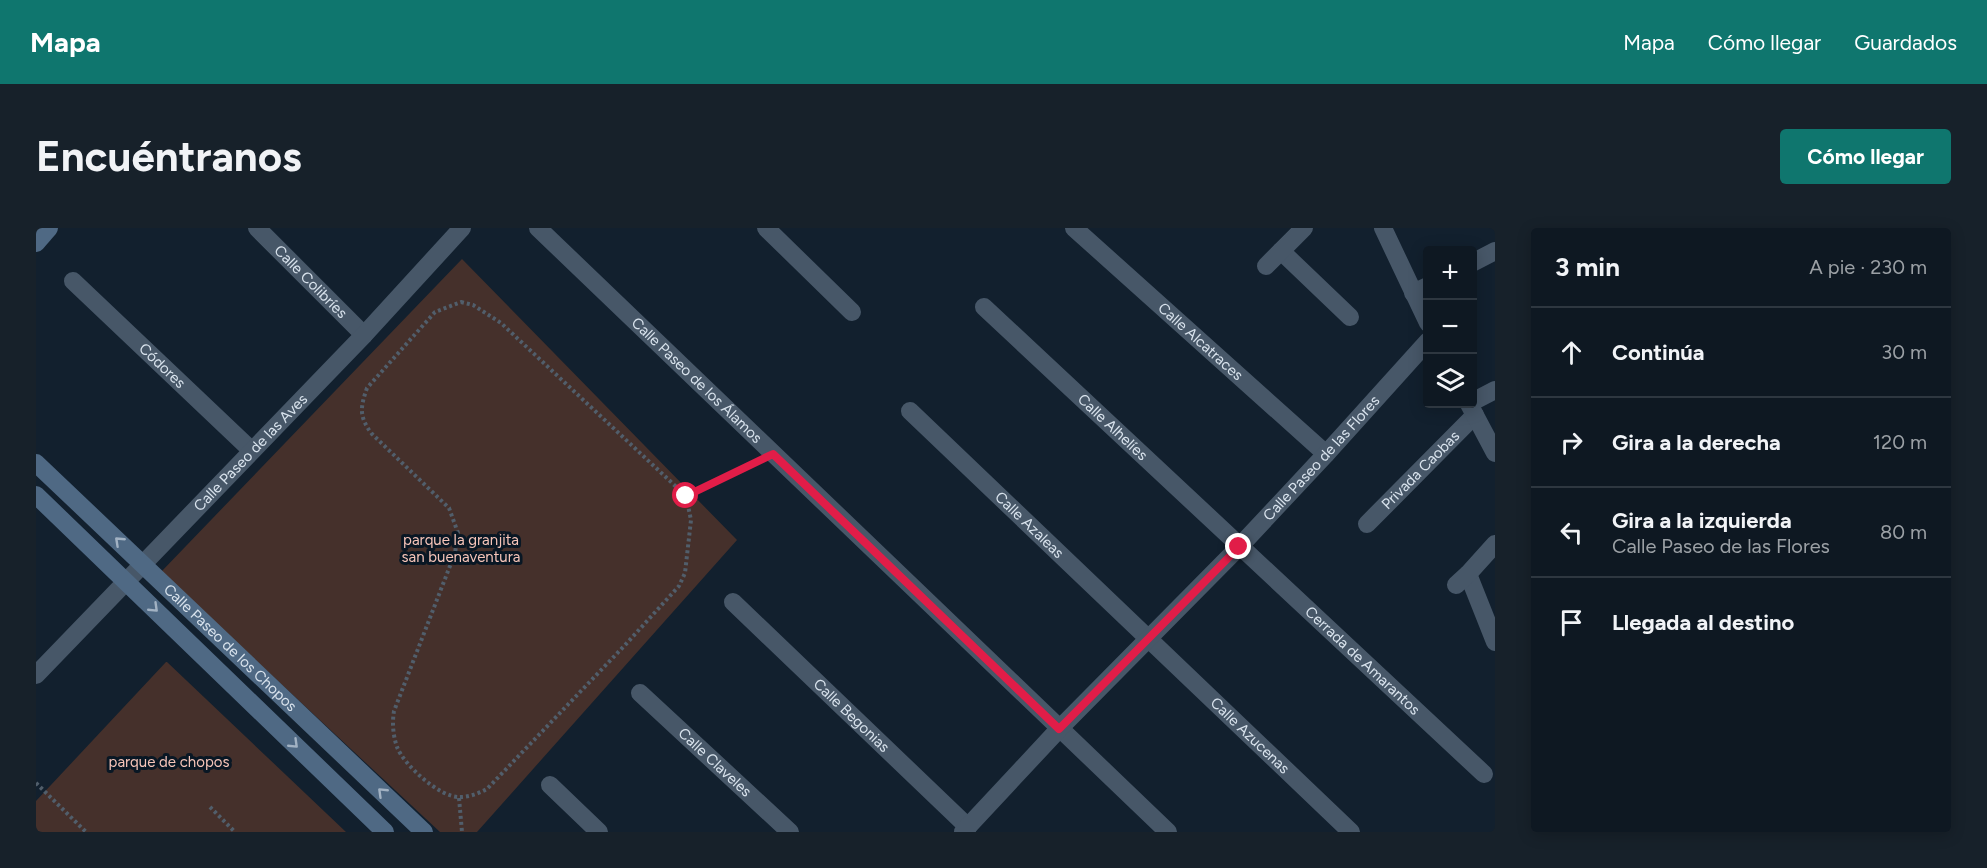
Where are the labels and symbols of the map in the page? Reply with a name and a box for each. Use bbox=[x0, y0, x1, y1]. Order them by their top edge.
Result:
street label: Calle Colibríes bbox=[270, 241, 351, 322]
street label: Calle Alcatraces bbox=[1154, 299, 1247, 384]
street label: Calle Paseo de los Álamos bbox=[628, 314, 766, 447]
street label: Códores bbox=[135, 339, 189, 392]
street label: Calle Paseo de las Aves bbox=[190, 390, 311, 515]
street label: Calle Alhelíes bbox=[1074, 390, 1151, 464]
street label: Calle Paseo de las Flores bbox=[1259, 392, 1383, 524]
street label: Privada Caobas bbox=[1378, 427, 1463, 513]
route start bbox=[672, 482, 698, 508]
street label: Calle Azaleas bbox=[991, 488, 1068, 562]
park label: parque la granjita san buenaventura bbox=[402, 531, 520, 566]
route end bbox=[1225, 533, 1251, 559]
one-way arrow bbox=[116, 538, 127, 549]
street label: Calle Paseo de los Chopos bbox=[160, 580, 300, 715]
one-way arrow bbox=[146, 601, 157, 612]
street label: Cerrada de Amarantos bbox=[1301, 603, 1424, 719]
street label: Calle Begonias bbox=[810, 675, 893, 756]
street label: Calle Azucenas bbox=[1207, 694, 1293, 777]
street label: Calle Claveles bbox=[675, 724, 755, 801]
one-way arrow bbox=[287, 737, 298, 748]
park label: parque de chopos bbox=[109, 753, 229, 771]
one-way arrow bbox=[379, 788, 390, 799]

